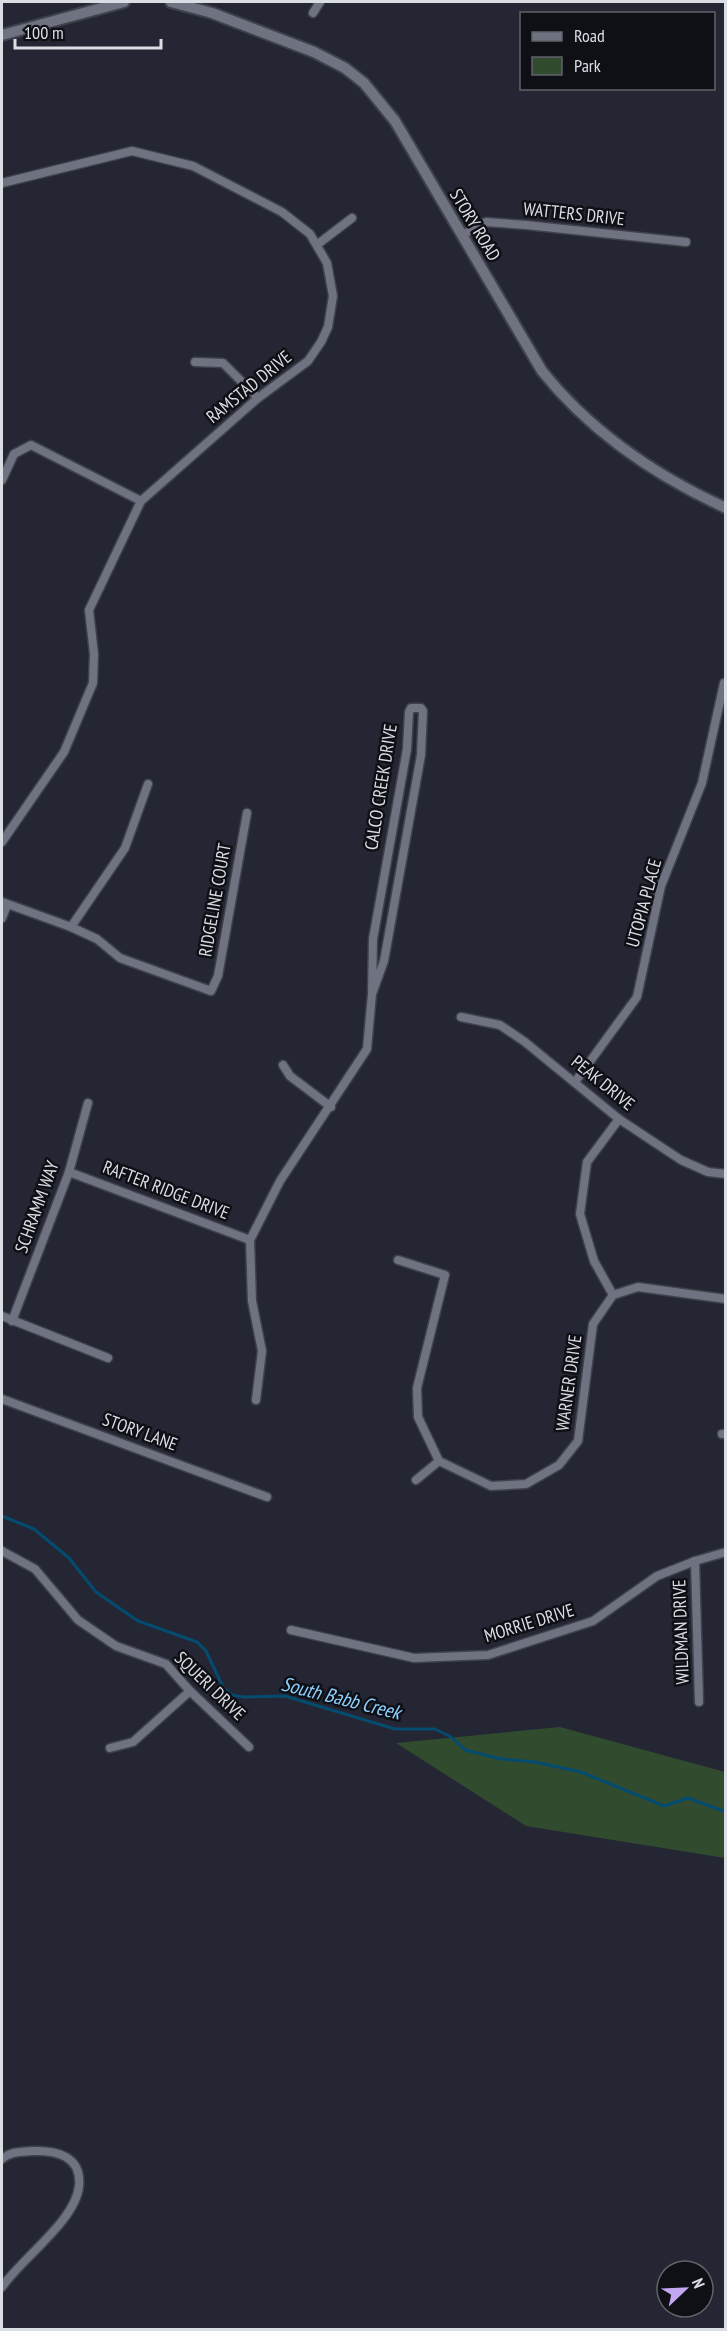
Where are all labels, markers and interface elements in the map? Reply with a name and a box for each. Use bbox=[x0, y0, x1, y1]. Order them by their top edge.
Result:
scale bar bbox=[15, 12, 160, 50]
legend bbox=[520, 12, 715, 90]
text: 100 m bbox=[24, 21, 64, 44]
text: Road bbox=[574, 24, 605, 47]
text: Park bbox=[574, 54, 601, 77]
street label: STORY ROAD bbox=[445, 185, 506, 265]
street label: WATTERS DRIVE bbox=[522, 197, 626, 230]
street label: RAMSTAD DRIVE bbox=[201, 345, 296, 428]
street label: CALCO CREEK DRIVE bbox=[359, 722, 402, 852]
street label: RIDGELINE COURT bbox=[193, 841, 236, 958]
street label: UTOPIA PLACE bbox=[621, 856, 666, 950]
street label: PEAK DRIVE bbox=[567, 1050, 640, 1115]
street label: RAFTER RIDGE DRIVE bbox=[100, 1155, 233, 1224]
street label: SCHRAMM WAY bbox=[9, 1157, 64, 1256]
street label: WARNER DRIVE bbox=[550, 1333, 587, 1433]
street label: STORY LANE bbox=[100, 1407, 181, 1456]
street label: WILDMAN DRIVE bbox=[667, 1579, 694, 1685]
street label: MORRIE DRIVE bbox=[481, 1598, 577, 1647]
street label: SQUERI DRIVE bbox=[170, 1646, 251, 1725]
water label: South Babb Creek bbox=[279, 1671, 405, 1726]
north arrow bbox=[655, 2259, 715, 2319]
text: N bbox=[688, 2275, 710, 2291]

